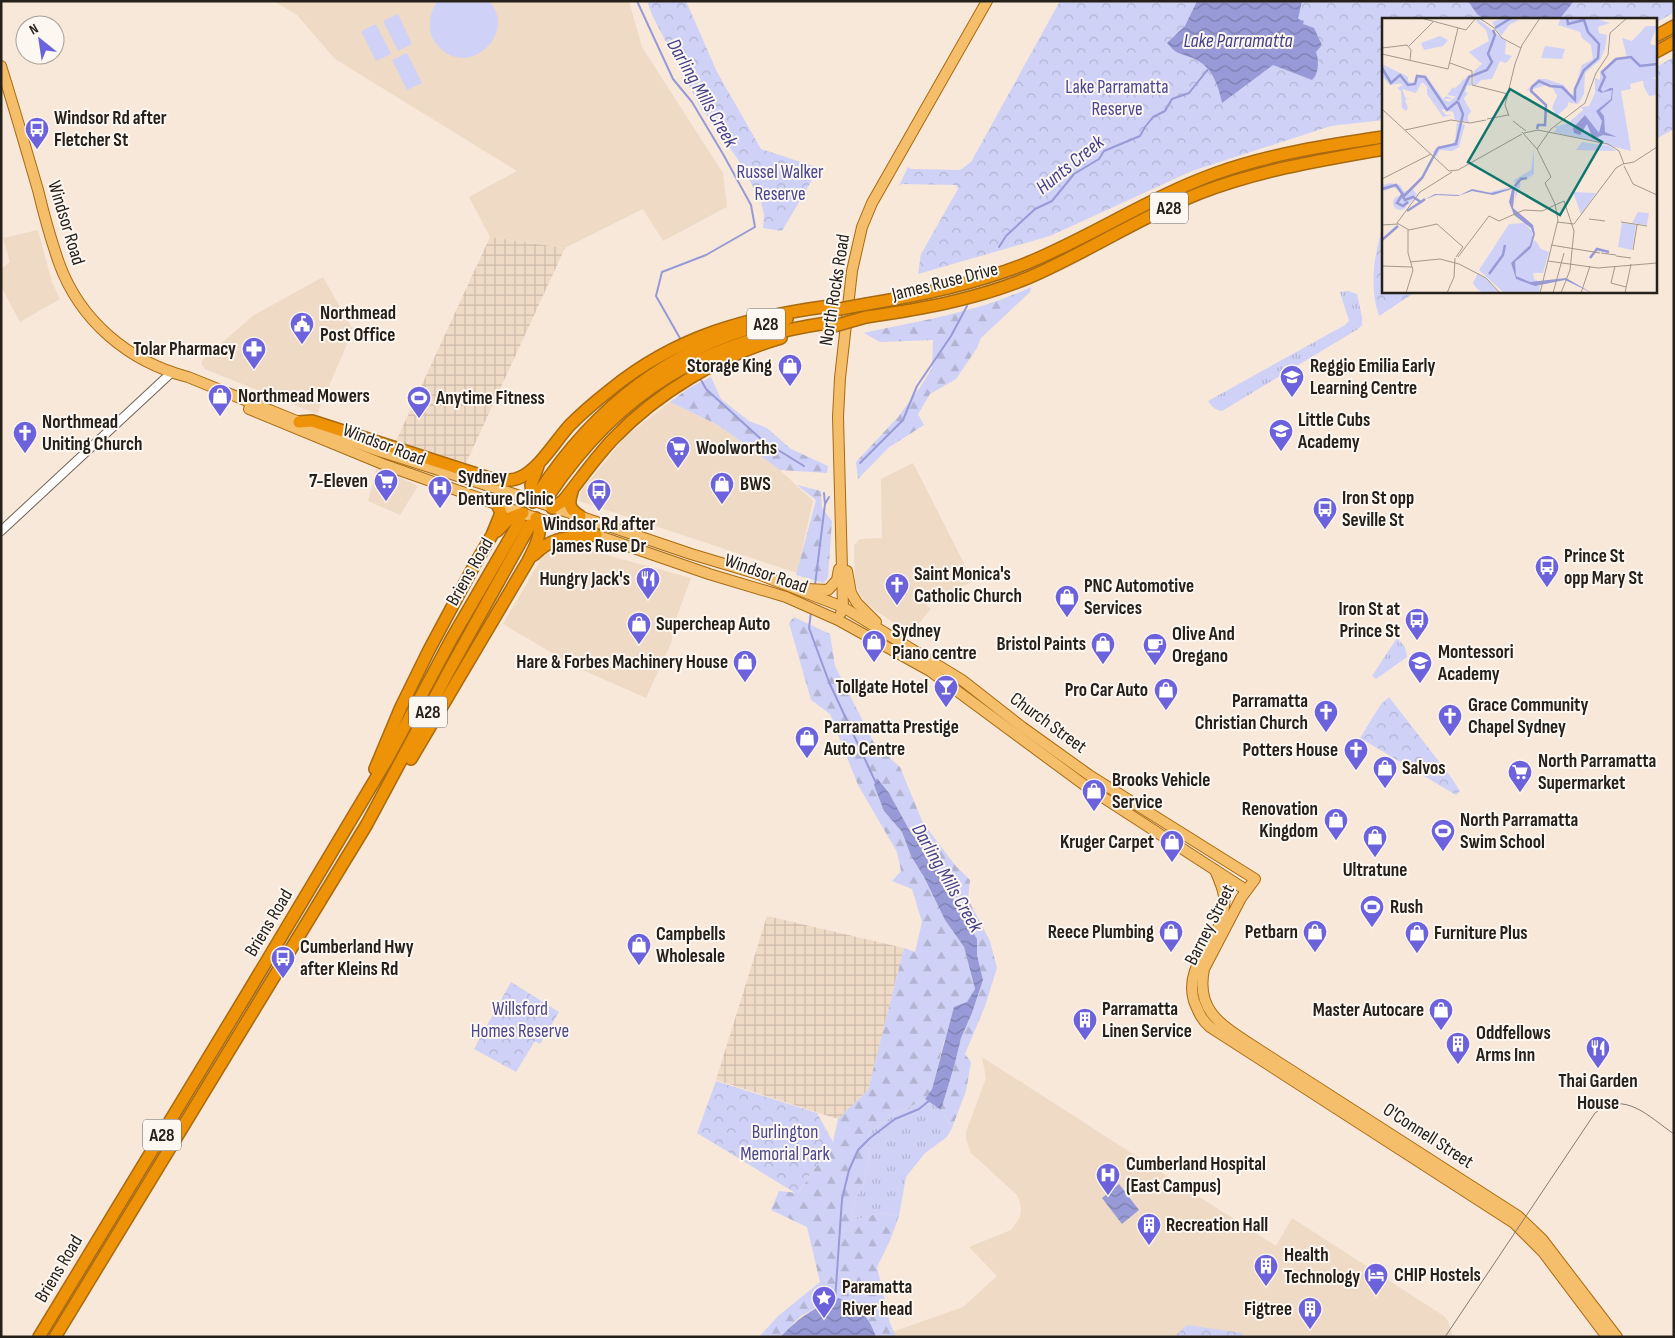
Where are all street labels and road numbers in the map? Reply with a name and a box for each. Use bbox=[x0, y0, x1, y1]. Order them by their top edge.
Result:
street label: Windsor Road bbox=[42, 178, 90, 268]
road number: A28 bbox=[1150, 192, 1188, 224]
street label: North Rocks Road bbox=[815, 233, 855, 347]
street label: James Ruse Drive bbox=[889, 258, 1000, 306]
road number: A28 bbox=[747, 308, 785, 339]
street label: Windsor Road bbox=[339, 419, 429, 471]
street label: Briens Road bbox=[441, 534, 499, 610]
street label: Windsor Road bbox=[721, 549, 811, 599]
street label: Church Street bbox=[1005, 687, 1091, 759]
road number: A28 bbox=[409, 696, 447, 728]
street label: Barney Street bbox=[1180, 881, 1240, 969]
street label: Briens Road bbox=[240, 885, 298, 961]
street label: O'Connell Street bbox=[1378, 1098, 1478, 1174]
road number: A28 bbox=[143, 1120, 181, 1150]
street label: Briens Road bbox=[30, 1231, 88, 1307]

